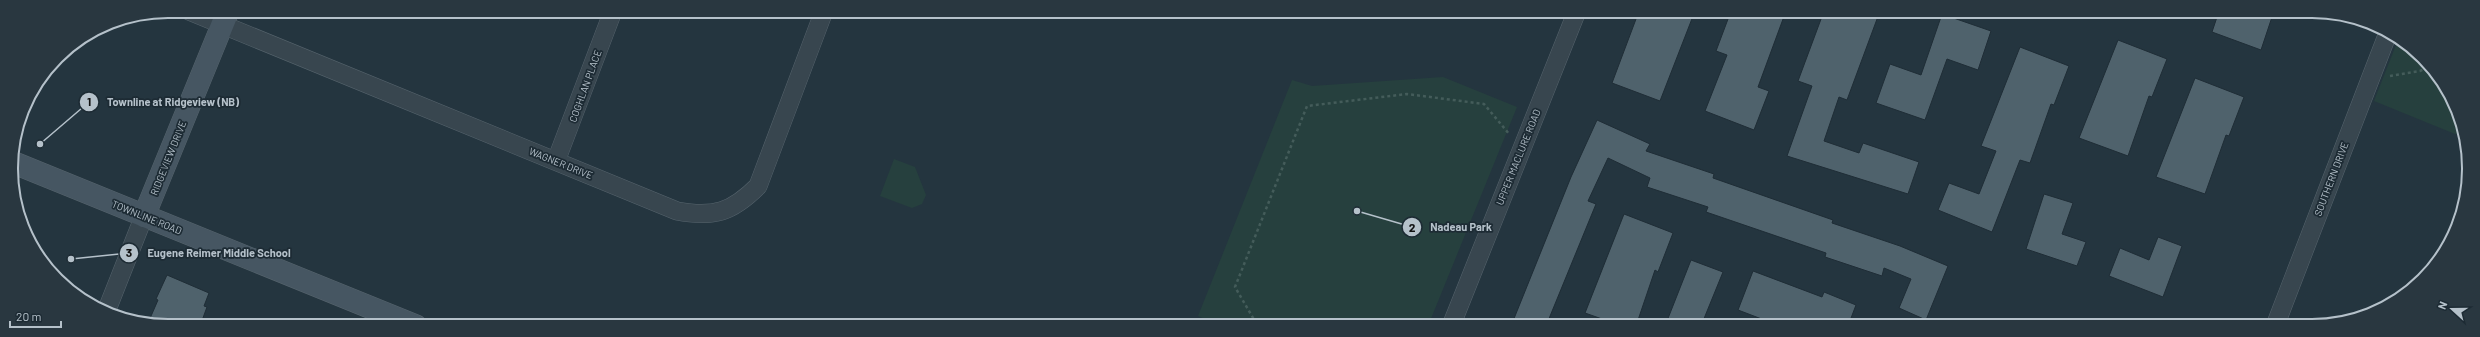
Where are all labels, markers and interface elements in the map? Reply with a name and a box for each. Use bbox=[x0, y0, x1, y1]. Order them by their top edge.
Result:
street label: COGHLAN PLACE bbox=[566, 48, 604, 124]
callout: Townline at Ridgeview (NB) bbox=[79, 90, 247, 113]
text: 1 bbox=[87, 94, 91, 108]
text: Townline at Ridgeview (NB) bbox=[107, 95, 239, 108]
street label: UPPER MACLURE ROAD bbox=[1493, 107, 1543, 207]
street label: RIDGEVIEW DRIVE bbox=[148, 119, 188, 197]
street label: SOUTHERN DRIVE bbox=[2311, 140, 2351, 218]
street label: WAGNER DRIVE bbox=[527, 145, 595, 181]
street label: TOWNLINE ROAD bbox=[110, 198, 184, 236]
callout: Nadeau Park bbox=[1402, 216, 1500, 239]
text: 2 bbox=[1409, 220, 1416, 234]
text: Nadeau Park bbox=[1430, 220, 1492, 233]
callout: Eugene Reimer Middle School bbox=[119, 242, 298, 265]
text: 3 bbox=[126, 245, 132, 259]
text: Eugene Reimer Middle School bbox=[147, 246, 291, 259]
north arrow bbox=[2432, 289, 2472, 329]
text: N bbox=[2435, 299, 2450, 311]
scale bar bbox=[10, 303, 61, 329]
text: 20 m bbox=[16, 309, 42, 323]

